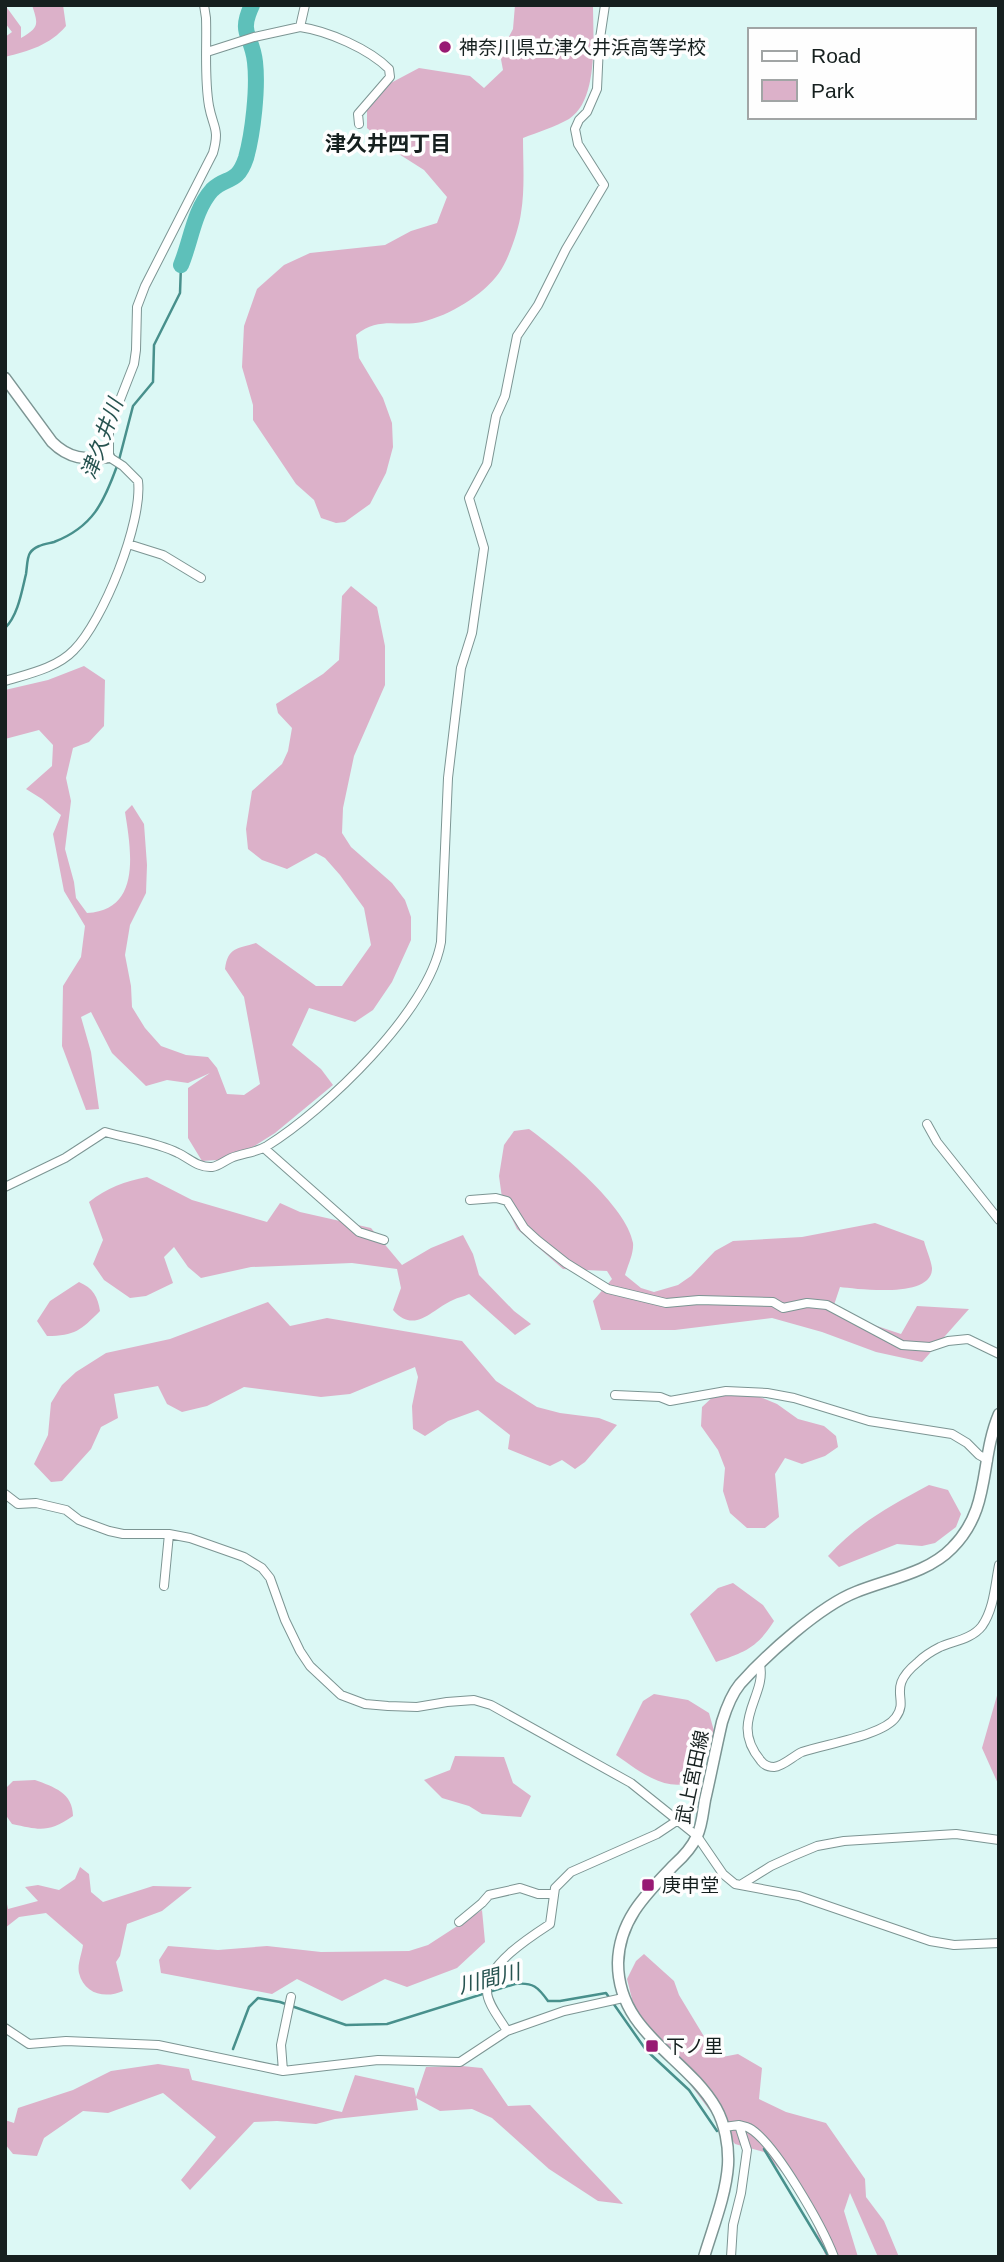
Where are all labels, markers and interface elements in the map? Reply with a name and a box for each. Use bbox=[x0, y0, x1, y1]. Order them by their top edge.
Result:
legend bbox=[748, 28, 976, 119]
place label: 神奈川県立津久井浜高等学校 bbox=[459, 37, 706, 58]
marker: 神奈川県立津久井浜高等学校 bbox=[437, 39, 453, 55]
text: Road bbox=[811, 44, 861, 67]
text: Park bbox=[811, 79, 855, 102]
district label: 津久井四丁目 bbox=[325, 132, 451, 155]
water label: 津久井川 bbox=[76, 394, 127, 482]
street label: 武上宮田線 bbox=[672, 1728, 713, 1826]
place label: 庚申堂 bbox=[662, 1875, 719, 1896]
marker: 庚申堂 bbox=[640, 1877, 656, 1893]
water label: 川間川 bbox=[456, 1959, 524, 1997]
place label: 下ノ里 bbox=[666, 2036, 723, 2057]
marker: 下ノ里 bbox=[644, 2038, 660, 2054]

